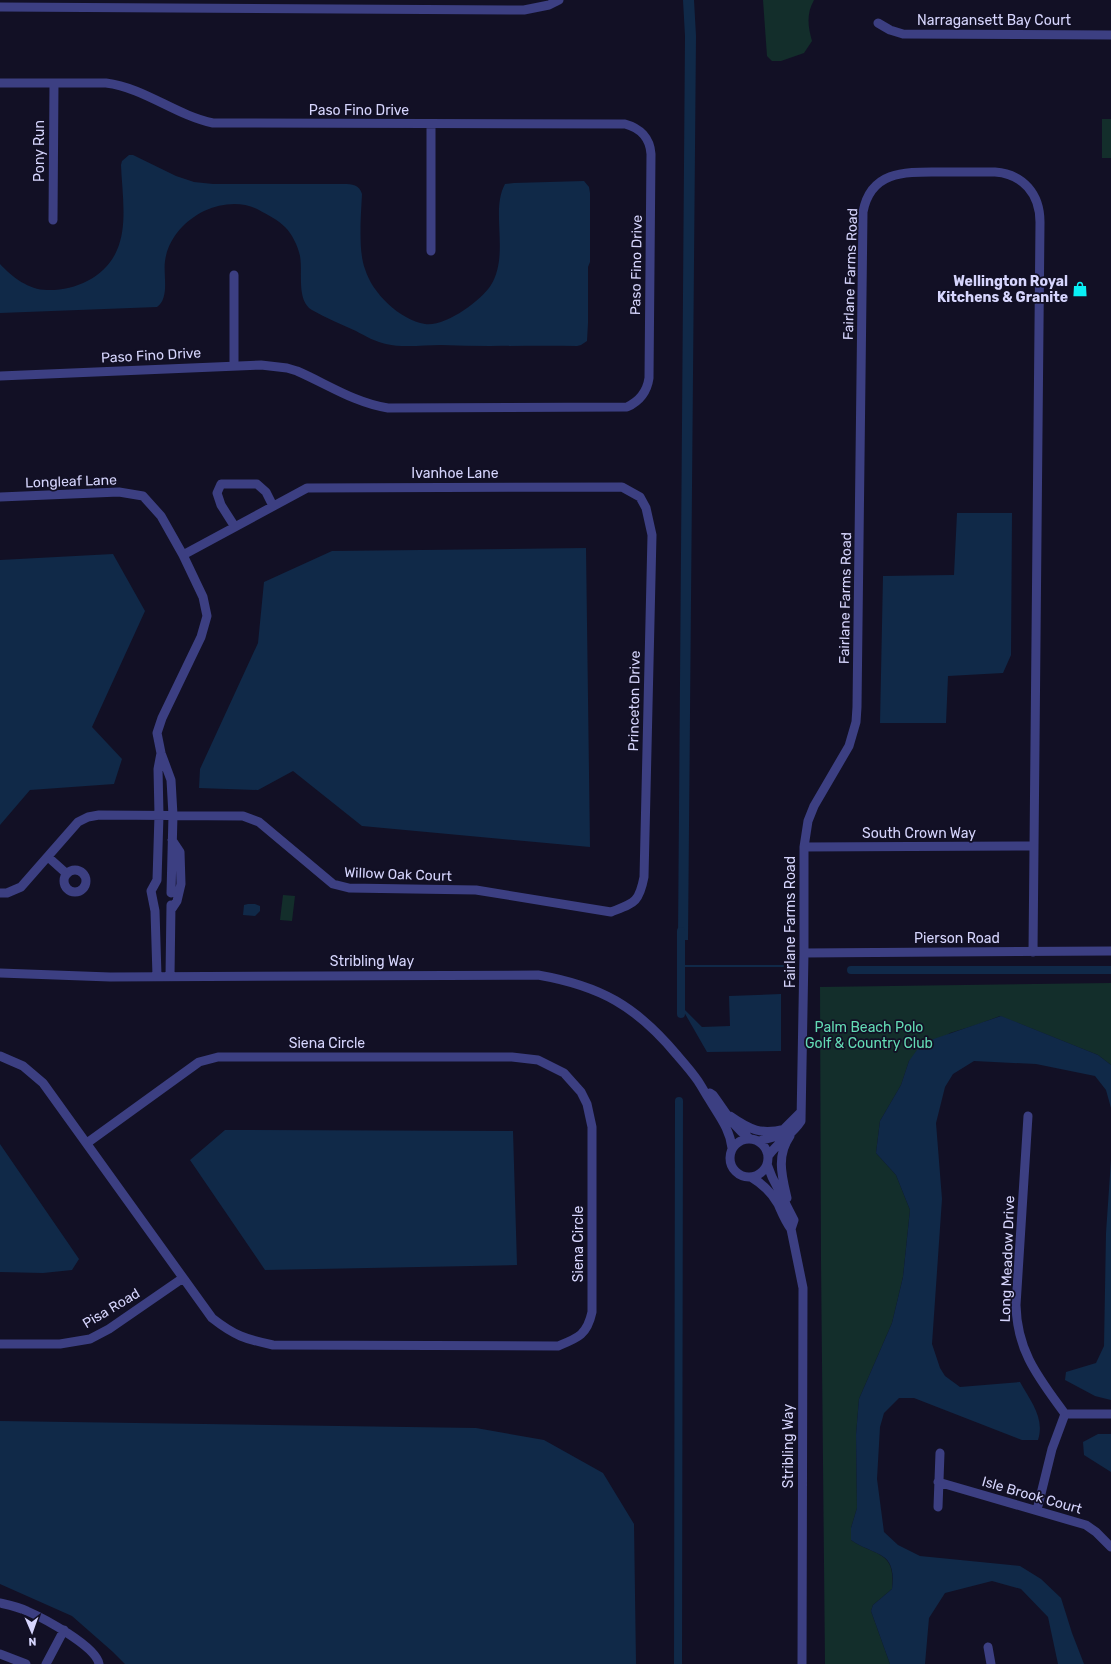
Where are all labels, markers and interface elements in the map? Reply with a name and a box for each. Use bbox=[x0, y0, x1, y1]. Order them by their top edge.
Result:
street label: Narragansett Bay Court bbox=[917, 12, 1071, 29]
street label: Paso Fino Drive bbox=[309, 102, 409, 119]
street label: Pony Run bbox=[31, 120, 48, 182]
street label: Fairlane Farms Road bbox=[840, 208, 861, 340]
street label: Paso Fino Drive bbox=[627, 215, 646, 315]
place label: Wellington Royal Kitchens & Granite bbox=[937, 273, 1068, 306]
shop icon: Wellington Royal Kitchens & Granite bbox=[1071, 280, 1089, 298]
street label: Paso Fino Drive bbox=[100, 344, 202, 367]
street label: Ivanhoe Lane bbox=[411, 465, 499, 482]
street label: Longleaf Lane bbox=[25, 471, 117, 492]
street label: Fairlane Farms Road bbox=[836, 532, 855, 664]
street label: Princeton Drive bbox=[625, 650, 644, 752]
street label: South Crown Way bbox=[862, 825, 976, 842]
street label: Fairlane Farms Road bbox=[782, 856, 799, 988]
street label: Willow Oak Court bbox=[344, 864, 453, 885]
street label: Pierson Road bbox=[914, 930, 1000, 947]
street label: Stribling Way bbox=[330, 953, 414, 970]
park label: Palm Beach Polo Golf & Country Club bbox=[805, 1019, 933, 1052]
street label: Siena Circle bbox=[289, 1035, 365, 1052]
street label: Long Meadow Drive bbox=[997, 1195, 1018, 1323]
street label: Siena Circle bbox=[570, 1206, 587, 1282]
street label: Pisa Road bbox=[80, 1285, 143, 1332]
street label: Stribling Way bbox=[780, 1404, 797, 1488]
street label: Isle Brook Court bbox=[980, 1473, 1084, 1518]
north arrow bbox=[12, 1612, 52, 1652]
text: N bbox=[28, 1635, 37, 1648]

